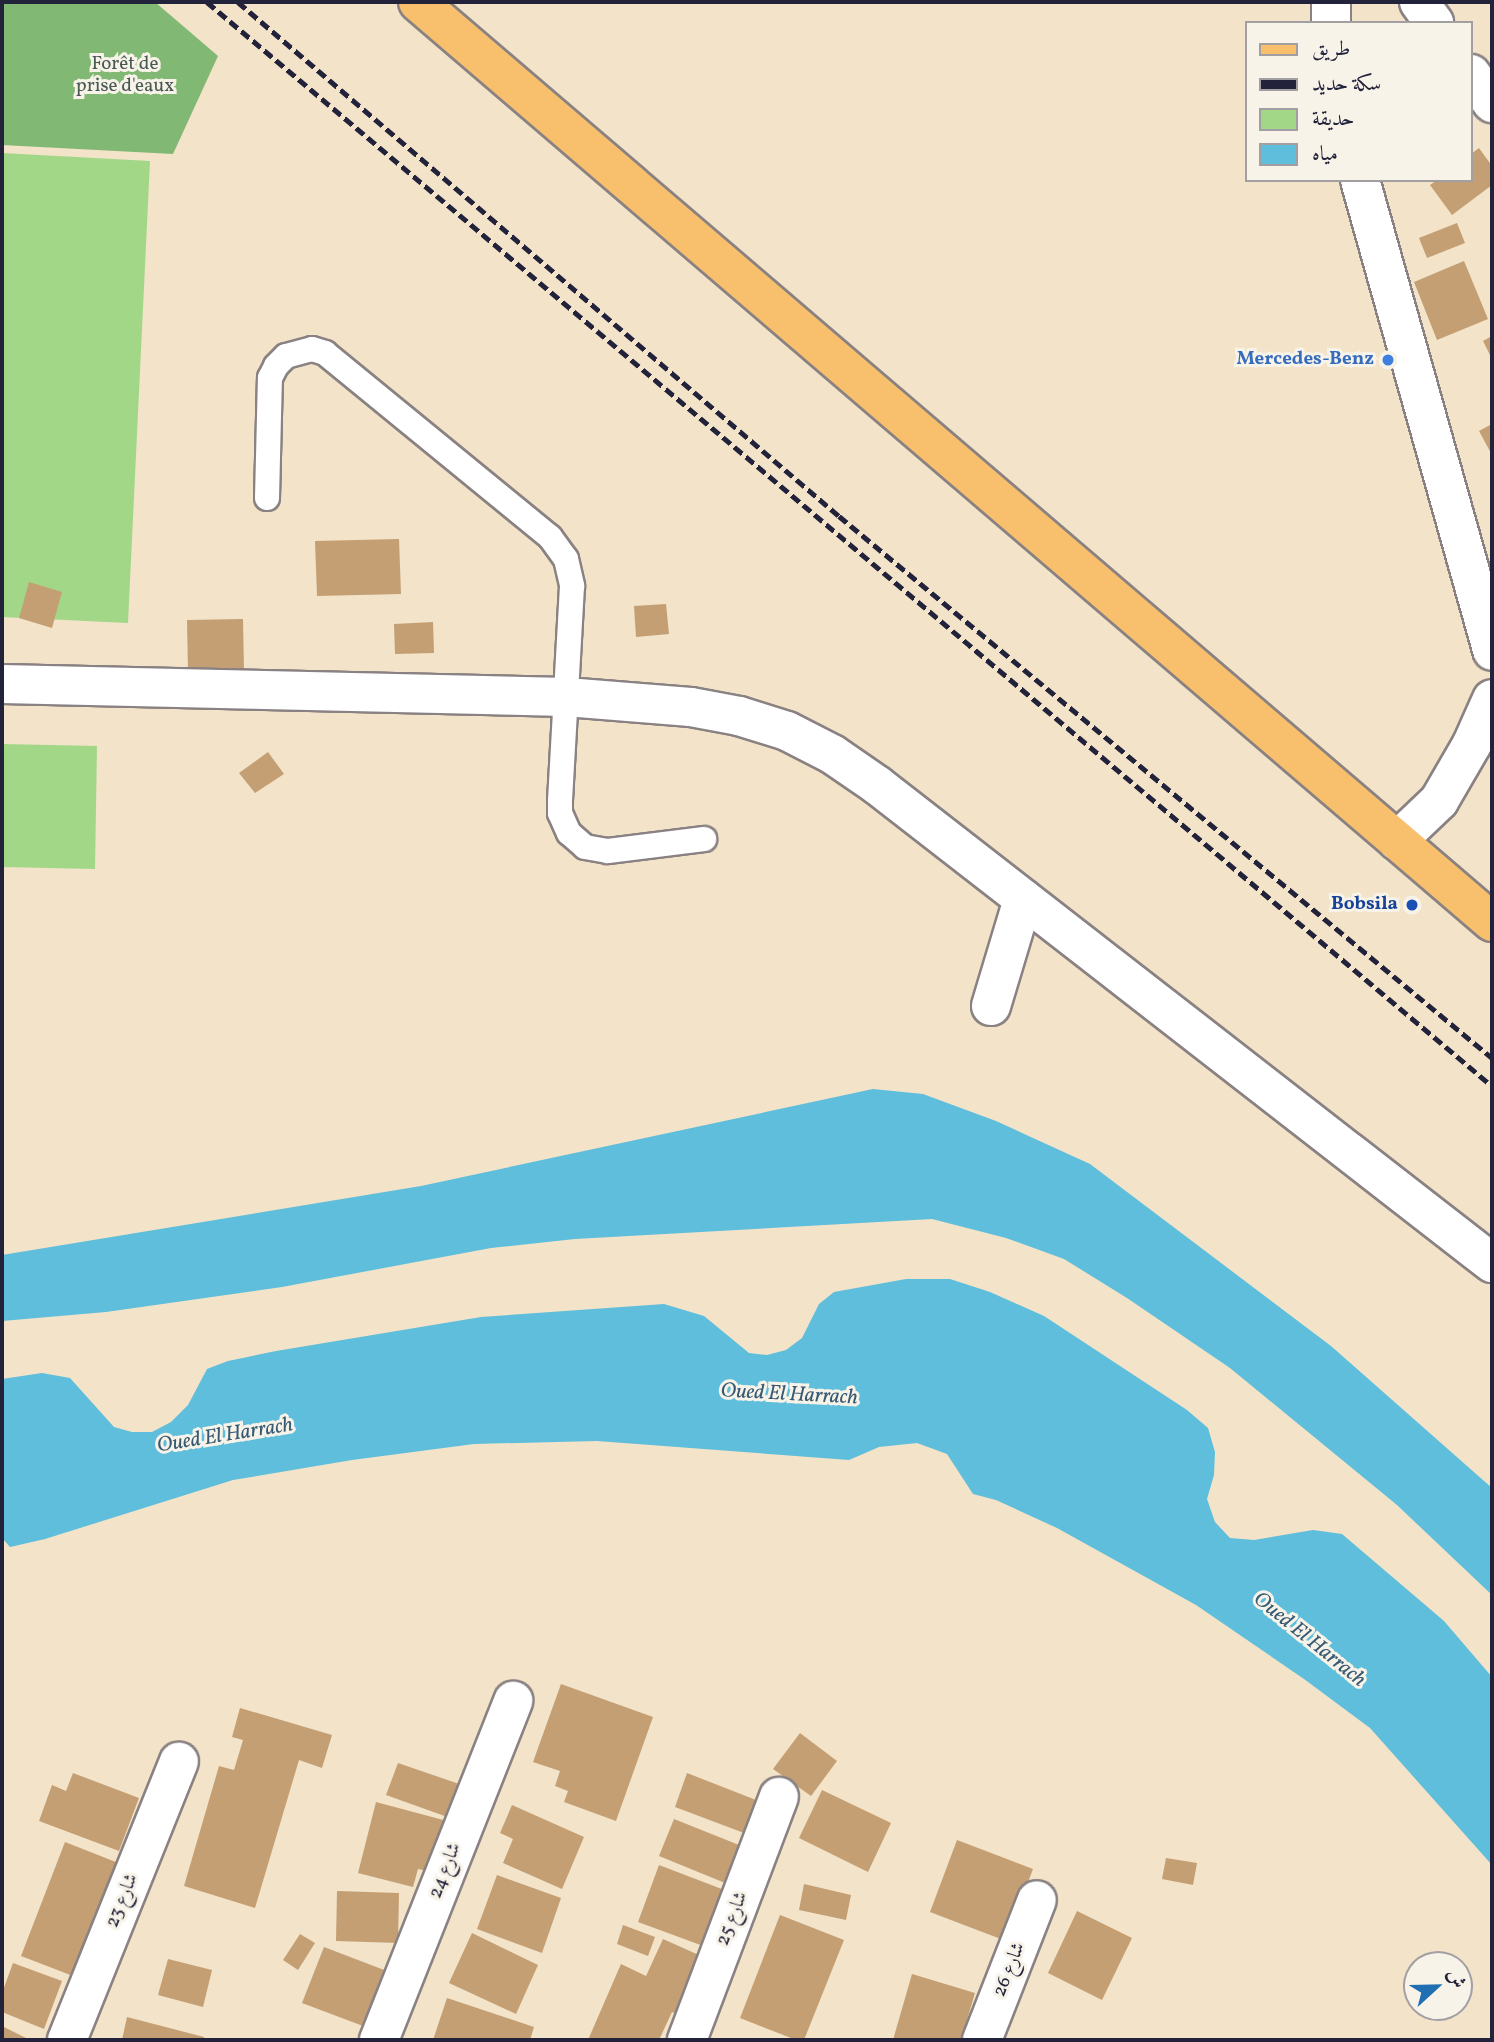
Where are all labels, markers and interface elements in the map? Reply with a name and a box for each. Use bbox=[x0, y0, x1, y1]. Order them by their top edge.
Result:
legend bbox=[1246, 21, 1473, 182]
text: طريق bbox=[1312, 35, 1350, 64]
park label: Forêt de prise d'eaux bbox=[76, 54, 174, 98]
text: سكة حديد bbox=[1312, 70, 1381, 99]
text: حديقة bbox=[1312, 105, 1355, 134]
text: مياه bbox=[1312, 140, 1338, 169]
place label: Mercedes-Benz bbox=[1237, 349, 1374, 371]
marker: Mercedes-Benz bbox=[1380, 352, 1396, 368]
place label: Bobsila bbox=[1331, 894, 1398, 916]
marker: Bobsila bbox=[1404, 897, 1420, 913]
water label: Oued El Harrach bbox=[720, 1379, 858, 1411]
water label: Oued El Harrach bbox=[155, 1413, 295, 1459]
water label: Oued El Harrach bbox=[1248, 1587, 1370, 1693]
street label: شارع 24 bbox=[425, 1840, 467, 1902]
street label: شارع 23 bbox=[102, 1871, 144, 1931]
street label: شارع 25 bbox=[712, 1889, 754, 1949]
street label: شارع 26 bbox=[989, 1939, 1031, 2001]
north arrow bbox=[1403, 1951, 1473, 2021]
text: ش bbox=[1440, 1965, 1471, 1992]

